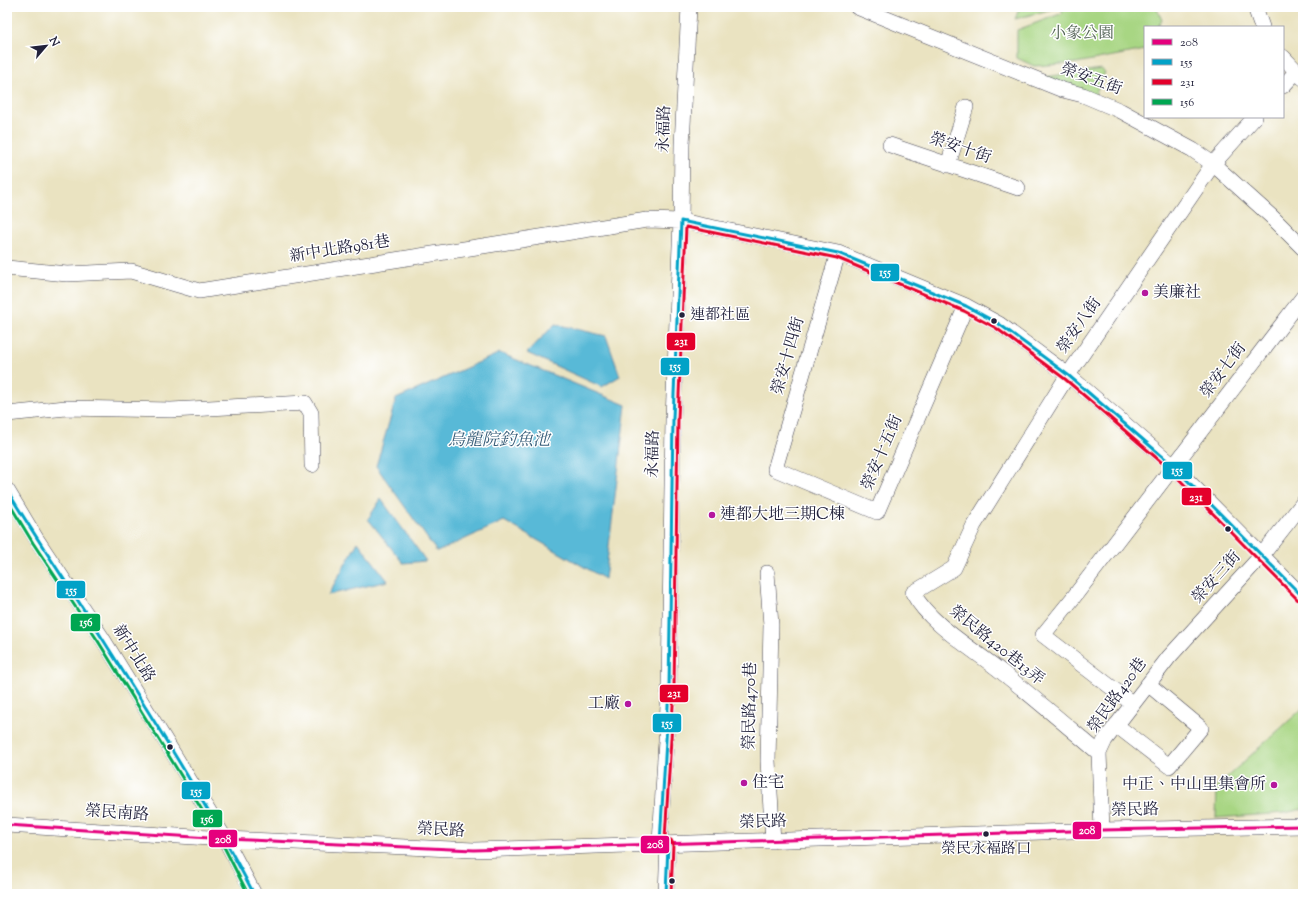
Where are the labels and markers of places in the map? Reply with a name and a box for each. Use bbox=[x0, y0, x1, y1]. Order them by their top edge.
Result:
place label: 美廉社 bbox=[1153, 282, 1201, 305]
marker: 美廉社 bbox=[1140, 288, 1150, 298]
place label: 連都社區 bbox=[690, 305, 750, 326]
marker: 連都社區 bbox=[677, 310, 687, 320]
unlabelled marker bbox=[989, 316, 999, 326]
place label: 連都大地三期C棟 bbox=[720, 504, 845, 527]
marker: 連都大地三期C棟 bbox=[707, 510, 717, 520]
unlabelled marker bbox=[1223, 524, 1233, 534]
place label: 工廠 bbox=[588, 693, 620, 716]
marker: 工廠 bbox=[623, 699, 633, 709]
unlabelled marker bbox=[165, 742, 175, 752]
place label: 住宅 bbox=[752, 772, 784, 795]
place label: 中正、中山里集會所 bbox=[1122, 774, 1266, 797]
marker: 住宅 bbox=[739, 778, 749, 788]
marker: 中正、中山里集會所 bbox=[1269, 780, 1279, 790]
marker: 榮民永褔路口 bbox=[981, 829, 991, 839]
place label: 榮民永褔路口 bbox=[941, 839, 1031, 860]
unlabelled marker bbox=[667, 876, 677, 886]

